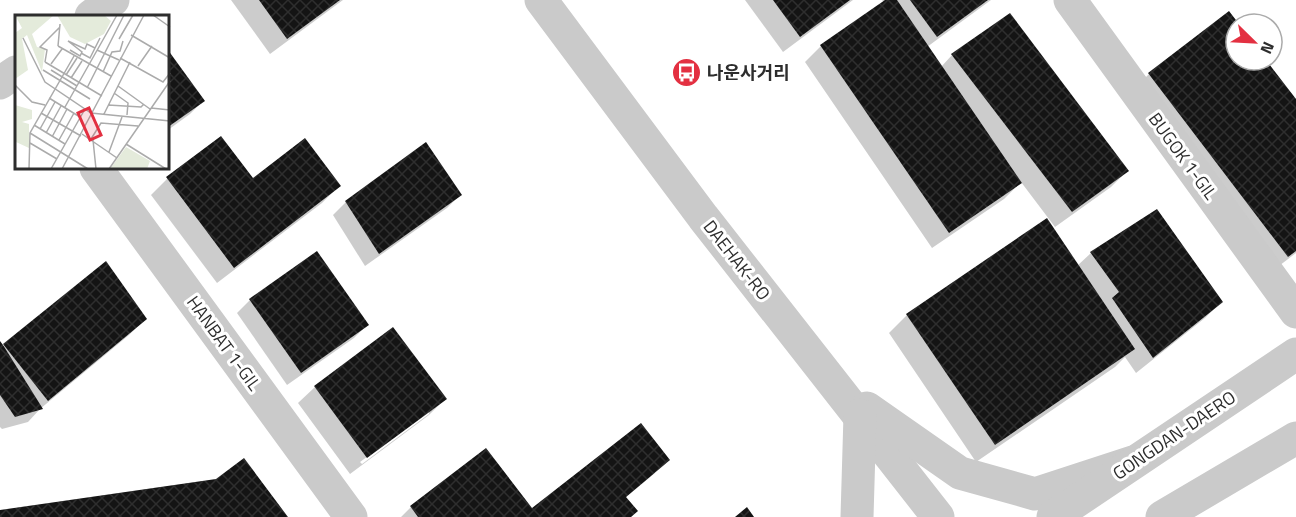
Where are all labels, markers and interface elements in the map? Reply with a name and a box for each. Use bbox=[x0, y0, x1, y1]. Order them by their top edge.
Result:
north arrow bbox=[1224, 12, 1284, 72]
inset map bbox=[15, 15, 170, 170]
text: N bbox=[1254, 38, 1281, 58]
bus stop icon: 나운사거리 bbox=[670, 56, 702, 88]
place label: 나운사거리 bbox=[707, 59, 790, 86]
street label: BUGOK 1-GIL bbox=[1142, 107, 1224, 205]
street label: DAEHAK-RO bbox=[697, 214, 777, 306]
street label: HANBAT 1-GIL bbox=[180, 290, 268, 396]
street label: GONGDAN-DAERO bbox=[1107, 384, 1241, 486]

